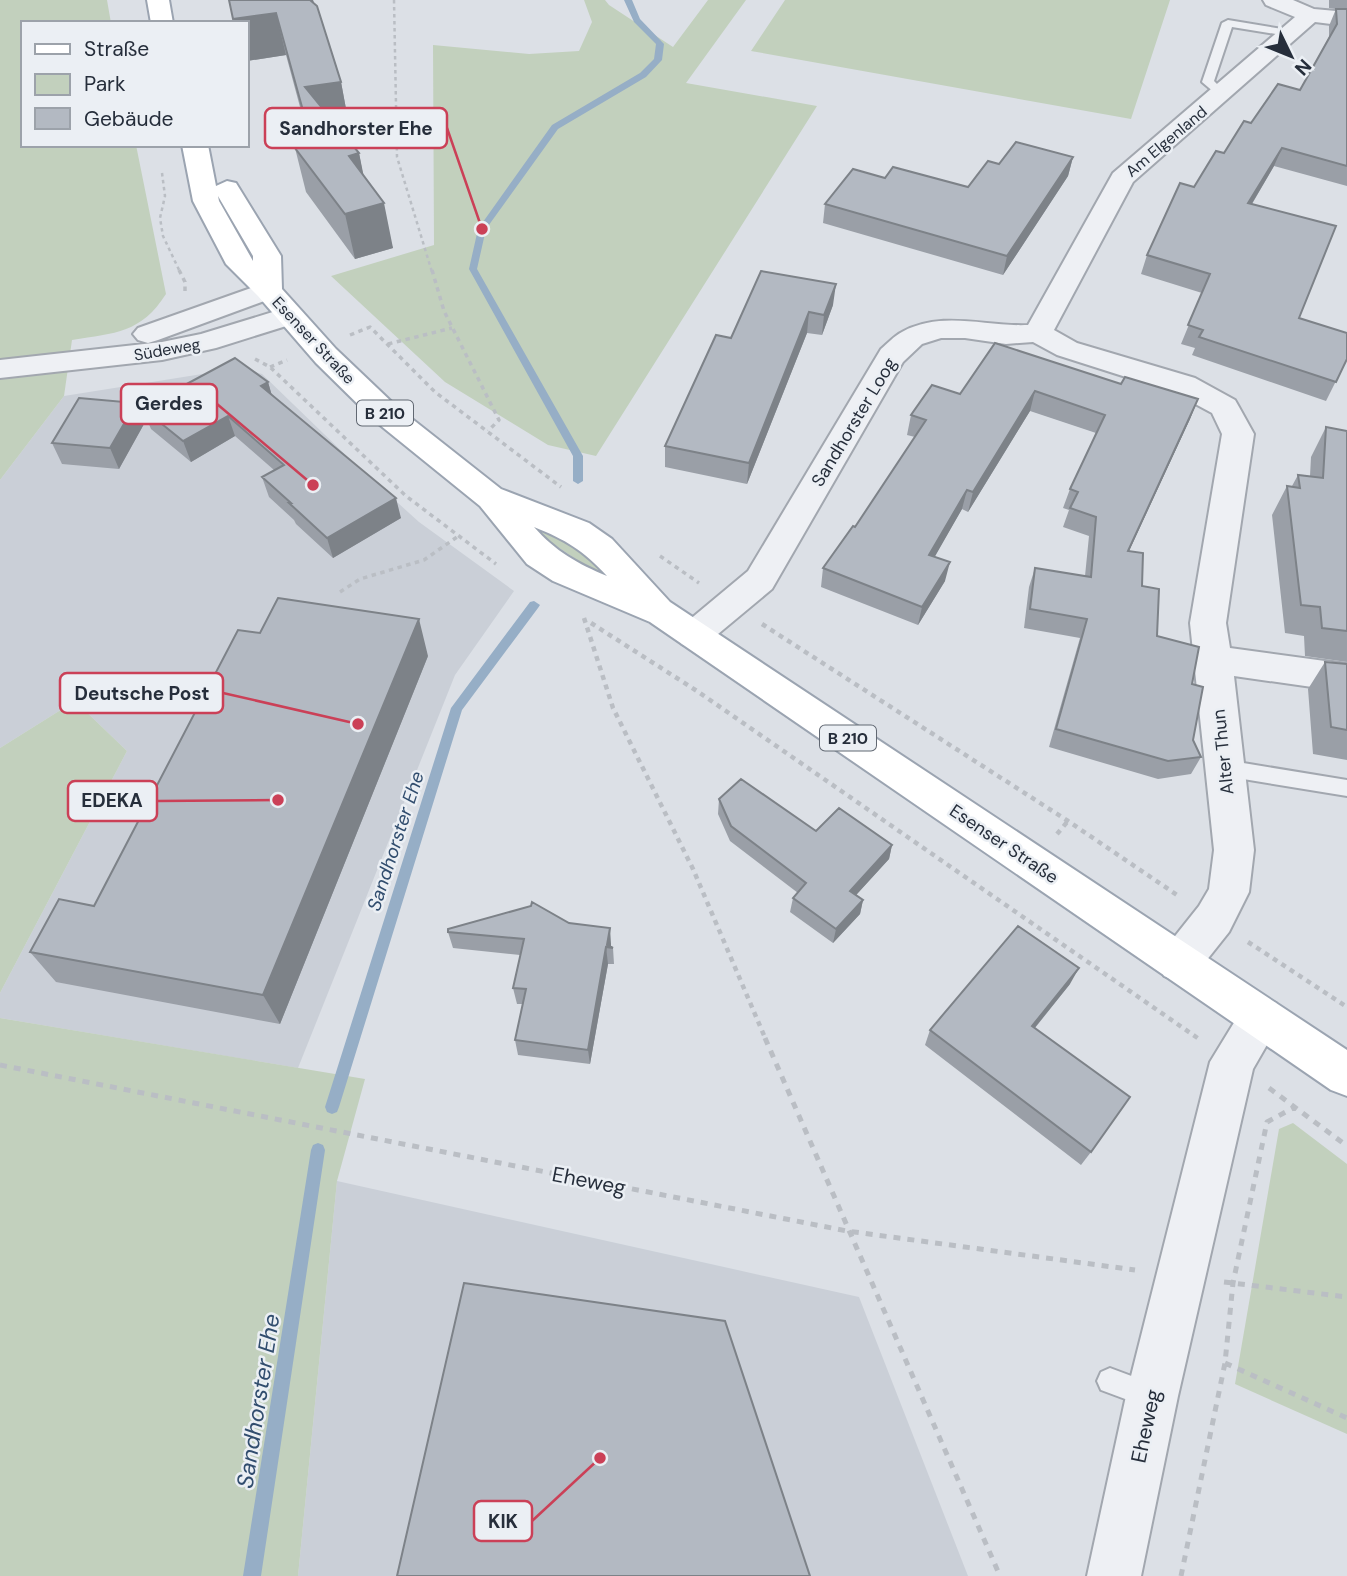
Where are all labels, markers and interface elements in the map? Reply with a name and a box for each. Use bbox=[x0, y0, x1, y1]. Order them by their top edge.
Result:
legend bbox=[21, 21, 248, 147]
north arrow bbox=[1256, 21, 1326, 91]
text: Straße bbox=[84, 35, 149, 63]
text: N bbox=[1289, 54, 1317, 81]
text: Park bbox=[84, 70, 126, 98]
street label: Am Elgenland bbox=[1121, 101, 1211, 182]
text: Gebäude bbox=[84, 105, 174, 133]
callout: Sandhorster Ehe bbox=[265, 108, 447, 148]
text: Sandhorster Ehe bbox=[279, 116, 433, 141]
street label: Esenser Straße bbox=[268, 292, 360, 389]
street label: Südeweg bbox=[132, 333, 202, 366]
street label: Sandhorster Loog bbox=[806, 353, 902, 491]
callout: Gerdes bbox=[121, 384, 217, 424]
text: Gerdes bbox=[135, 391, 203, 416]
road number: B 210 bbox=[357, 400, 413, 426]
callout: Deutsche Post bbox=[60, 673, 223, 713]
text: Deutsche Post bbox=[75, 681, 209, 706]
street label: Alter Thun bbox=[1207, 708, 1239, 796]
road number: B 210 bbox=[820, 726, 876, 750]
water label: Sandhorster Ehe bbox=[361, 768, 430, 914]
callout: EDEKA bbox=[68, 781, 157, 821]
text: EDEKA bbox=[81, 788, 143, 813]
street label: Esenser Straße bbox=[945, 799, 1063, 889]
street label: Eheweg bbox=[550, 1160, 629, 1202]
water label: Sandhorster Ehe bbox=[229, 1312, 287, 1490]
street label: Eheweg bbox=[1125, 1386, 1168, 1465]
callout: KIK bbox=[474, 1501, 532, 1541]
text: KIK bbox=[488, 1509, 518, 1534]

